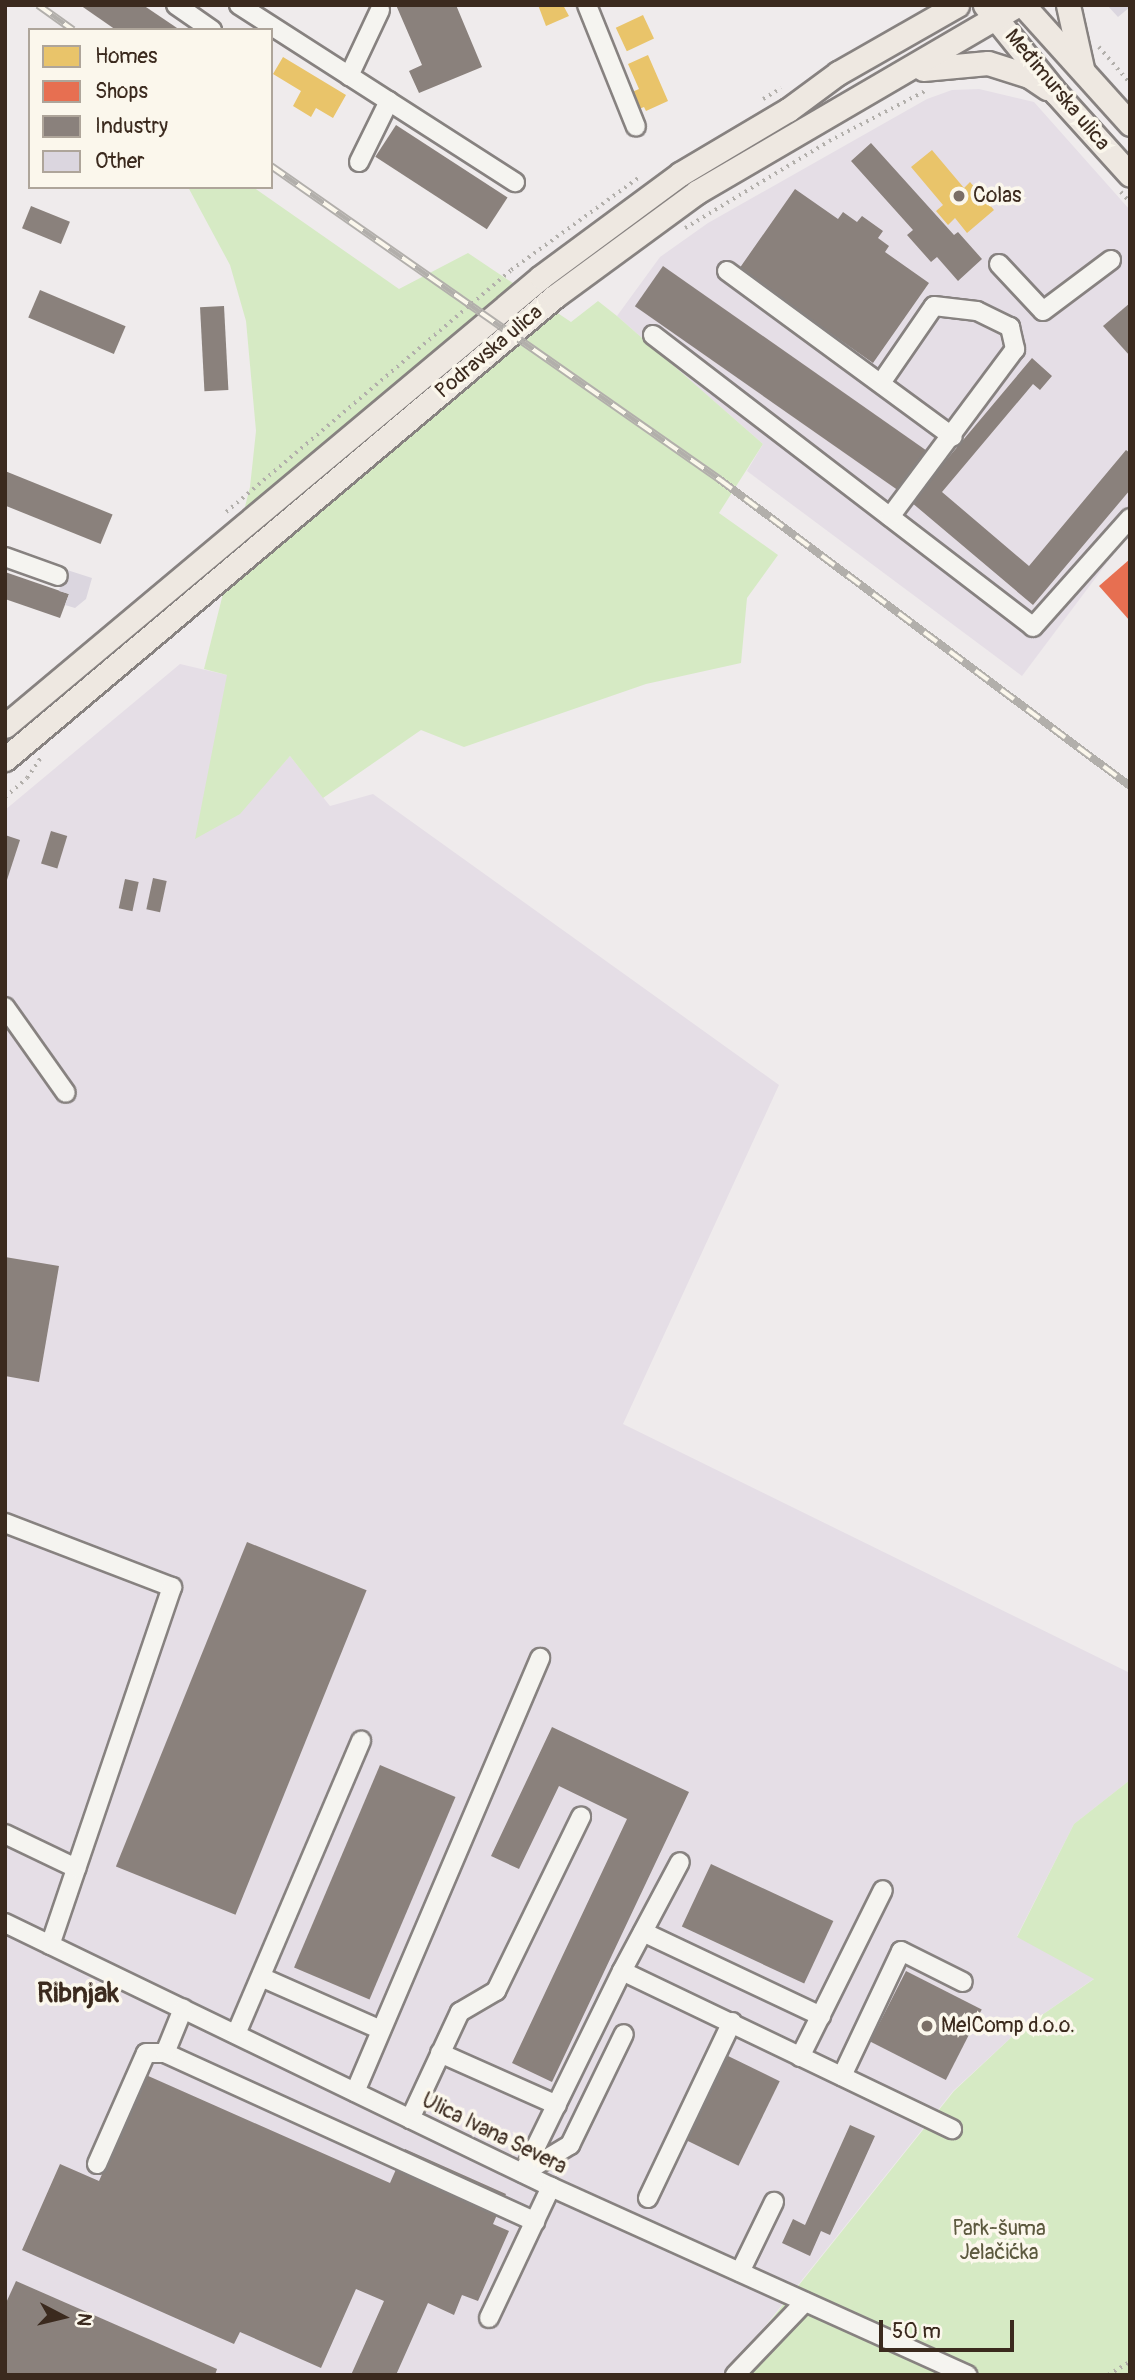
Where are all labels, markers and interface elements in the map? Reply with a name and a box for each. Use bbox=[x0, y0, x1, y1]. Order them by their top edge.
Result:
street label: Međimurska ulica bbox=[999, 24, 1115, 156]
legend bbox=[28, 28, 273, 189]
text: Homes bbox=[95, 43, 157, 70]
text: Shops bbox=[95, 78, 148, 105]
text: Industry bbox=[95, 113, 168, 140]
text: Other bbox=[95, 148, 145, 175]
place label: Colas bbox=[973, 183, 1021, 209]
marker: Colas bbox=[951, 188, 967, 204]
street label: Podravska ulica bbox=[430, 300, 548, 404]
district label: Ribnjak bbox=[37, 1977, 119, 2011]
place label: MelComp d.o.o. bbox=[941, 2013, 1075, 2039]
marker: MelComp d.o.o. bbox=[919, 2018, 935, 2034]
street label: Ulica Ivana Severa bbox=[417, 2088, 571, 2180]
park label: Park-šuma Jelačićka bbox=[952, 2216, 1046, 2266]
north arrow bbox=[28, 2282, 98, 2352]
scale bar bbox=[883, 2306, 1018, 2350]
text: N bbox=[71, 2312, 97, 2327]
text: 50 m bbox=[892, 2318, 941, 2345]

